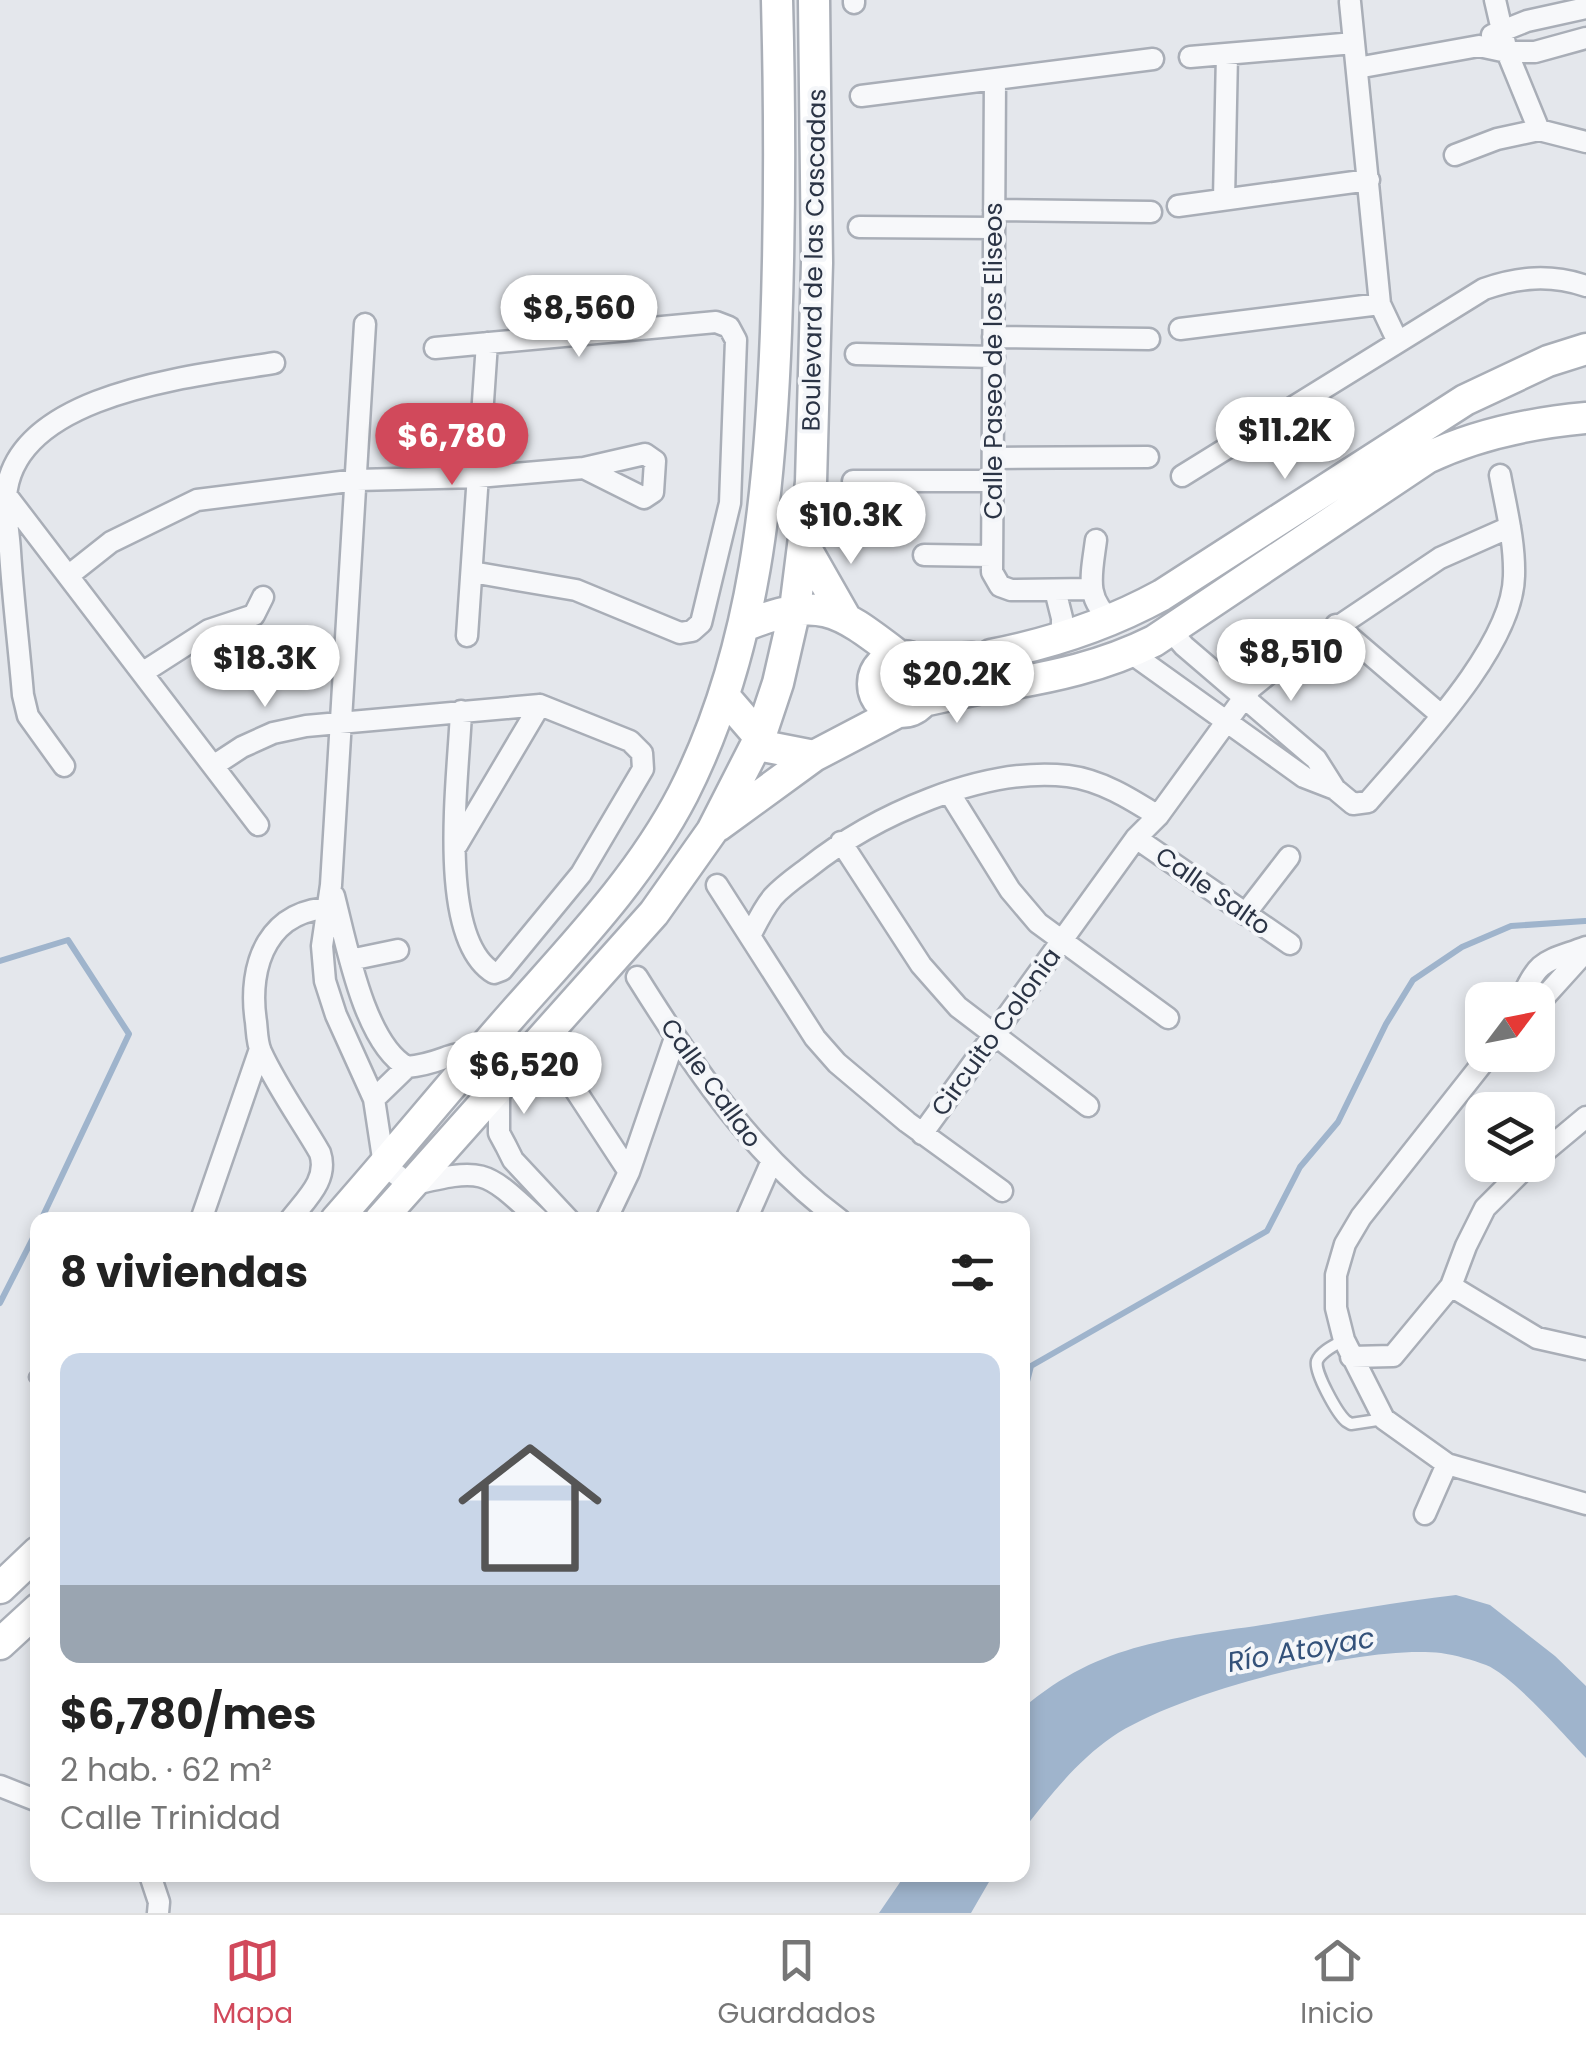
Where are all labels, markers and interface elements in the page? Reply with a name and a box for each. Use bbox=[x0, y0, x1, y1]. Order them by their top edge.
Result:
street label: Boulevard de las Cascadas bbox=[794, 88, 834, 432]
street label: Calle Paseo de los Eliseos bbox=[976, 203, 1011, 519]
pin: $8,560 bbox=[498, 275, 660, 360]
text: $8,560 bbox=[522, 285, 636, 330]
pin: $11.2K bbox=[1204, 397, 1366, 482]
pin: $6,780 bbox=[371, 403, 533, 488]
text: $11.2K bbox=[1238, 407, 1332, 452]
text: $6,780 bbox=[397, 413, 507, 458]
pin: $10.3K bbox=[770, 482, 932, 567]
text: $10.3K bbox=[799, 492, 903, 537]
pin: $8,510 bbox=[1210, 619, 1372, 704]
pin: $18.3K bbox=[184, 625, 346, 710]
text: $8,510 bbox=[1239, 629, 1343, 674]
text: $18.3K bbox=[213, 635, 317, 680]
pin: $20.2K bbox=[876, 641, 1038, 726]
text: $20.2K bbox=[902, 651, 1012, 696]
street label: Calle Salto bbox=[1148, 838, 1278, 944]
street label: Circuito Colonia bbox=[923, 941, 1069, 1123]
north arrow bbox=[1465, 982, 1555, 1072]
map controls bbox=[1465, 982, 1555, 1182]
street label: Calle Callao bbox=[652, 1011, 770, 1155]
pin: $6,520 bbox=[443, 1032, 605, 1117]
text: $6,520 bbox=[469, 1042, 579, 1087]
button: layers bbox=[1465, 1092, 1555, 1182]
text: 8 viviendas bbox=[60, 1243, 308, 1302]
icon: filters bbox=[945, 1245, 1000, 1300]
icon: home bbox=[440, 1418, 620, 1598]
water label: Río Atoyac bbox=[1224, 1618, 1378, 1682]
text: $6,780/mes bbox=[60, 1685, 316, 1744]
text: 2 hab. · 62 m² bbox=[60, 1747, 272, 1792]
text: Calle Trinidad bbox=[60, 1795, 281, 1840]
tab: Mapa bbox=[212, 1933, 293, 2035]
tab: Guardados bbox=[717, 1933, 876, 2035]
tab: Inicio bbox=[1300, 1933, 1374, 2035]

